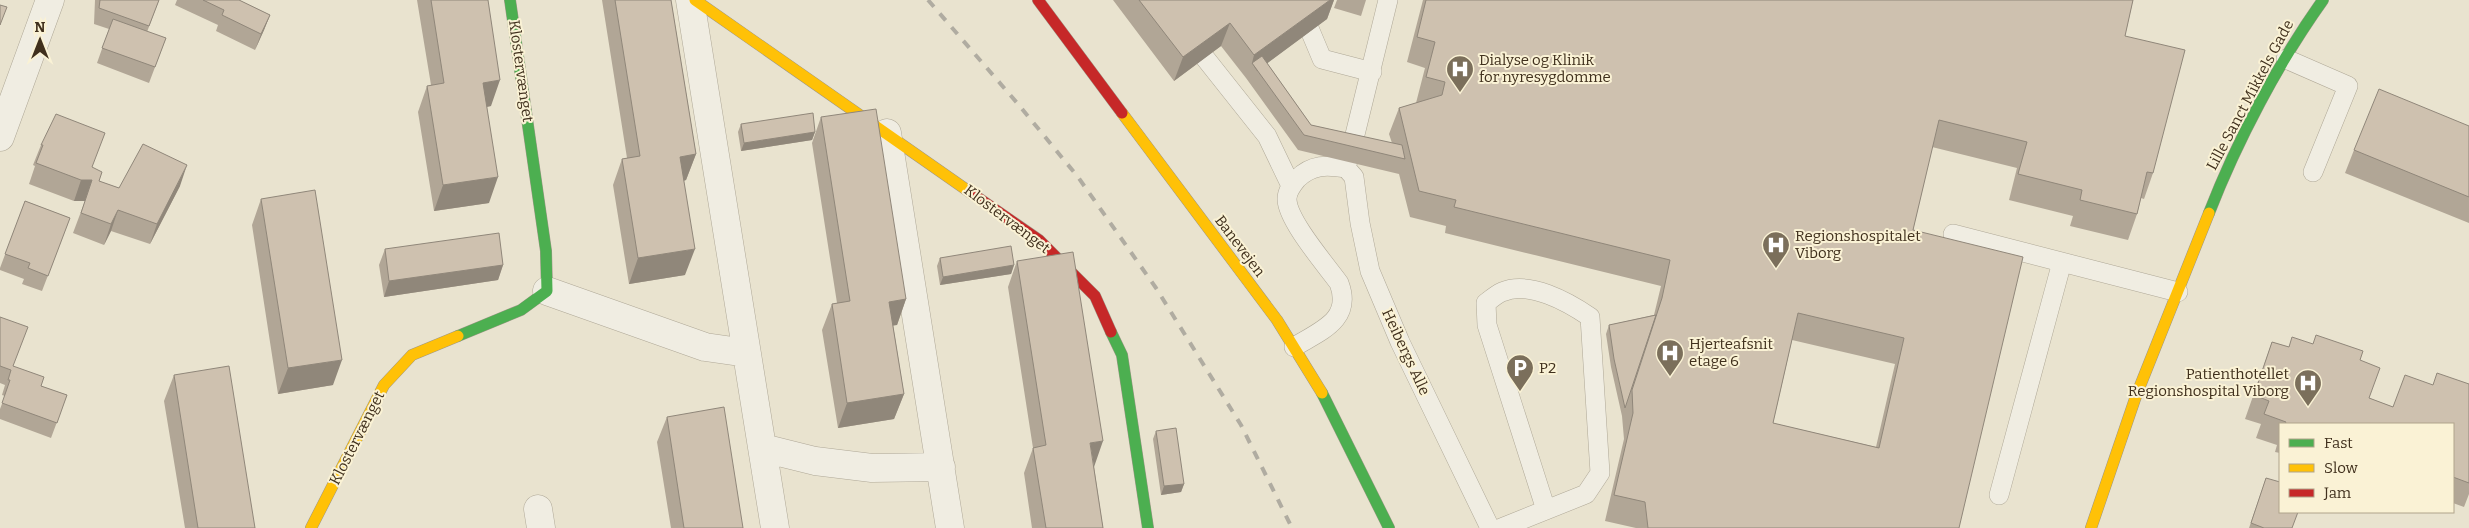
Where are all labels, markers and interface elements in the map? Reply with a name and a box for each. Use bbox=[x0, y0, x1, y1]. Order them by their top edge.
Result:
north arrow bbox=[15, 15, 65, 65]
street label: Lille Sanct Mikkels Gade bbox=[2203, 17, 2297, 173]
text: N bbox=[35, 19, 46, 36]
street label: Klostervænget bbox=[505, 19, 537, 124]
place label: Dialyse og Klinik for nyresygdomme bbox=[1479, 51, 1611, 86]
hospital icon: Dialyse og Klinik for nyresygdomme bbox=[1445, 54, 1475, 93]
street label: Klostervænget bbox=[961, 181, 1054, 257]
street label: Banevejen bbox=[1211, 212, 1269, 281]
place label: Regionshospitalet Viborg bbox=[1795, 227, 1921, 262]
hospital icon: Regionshospitalet Viborg bbox=[1761, 230, 1791, 269]
street label: Heibergs Alle bbox=[1378, 306, 1434, 398]
place label: Hjerteafsnit etage 6 bbox=[1689, 335, 1774, 370]
hospital icon: Hjerteafsnit etage 6 bbox=[1655, 338, 1685, 377]
parking icon: P2 bbox=[1505, 353, 1535, 392]
place label: P2 bbox=[1539, 359, 1556, 377]
place label: Patienthotellet Regionshospital Viborg bbox=[2128, 365, 2290, 400]
hospital icon: Patienthotellet Regionshospital Viborg bbox=[2293, 368, 2323, 407]
street label: Klostervænget bbox=[326, 388, 389, 488]
legend bbox=[2279, 423, 2454, 513]
text: Fast bbox=[2324, 434, 2353, 452]
text: Slow bbox=[2324, 459, 2359, 477]
text: Jam bbox=[2323, 484, 2352, 502]

